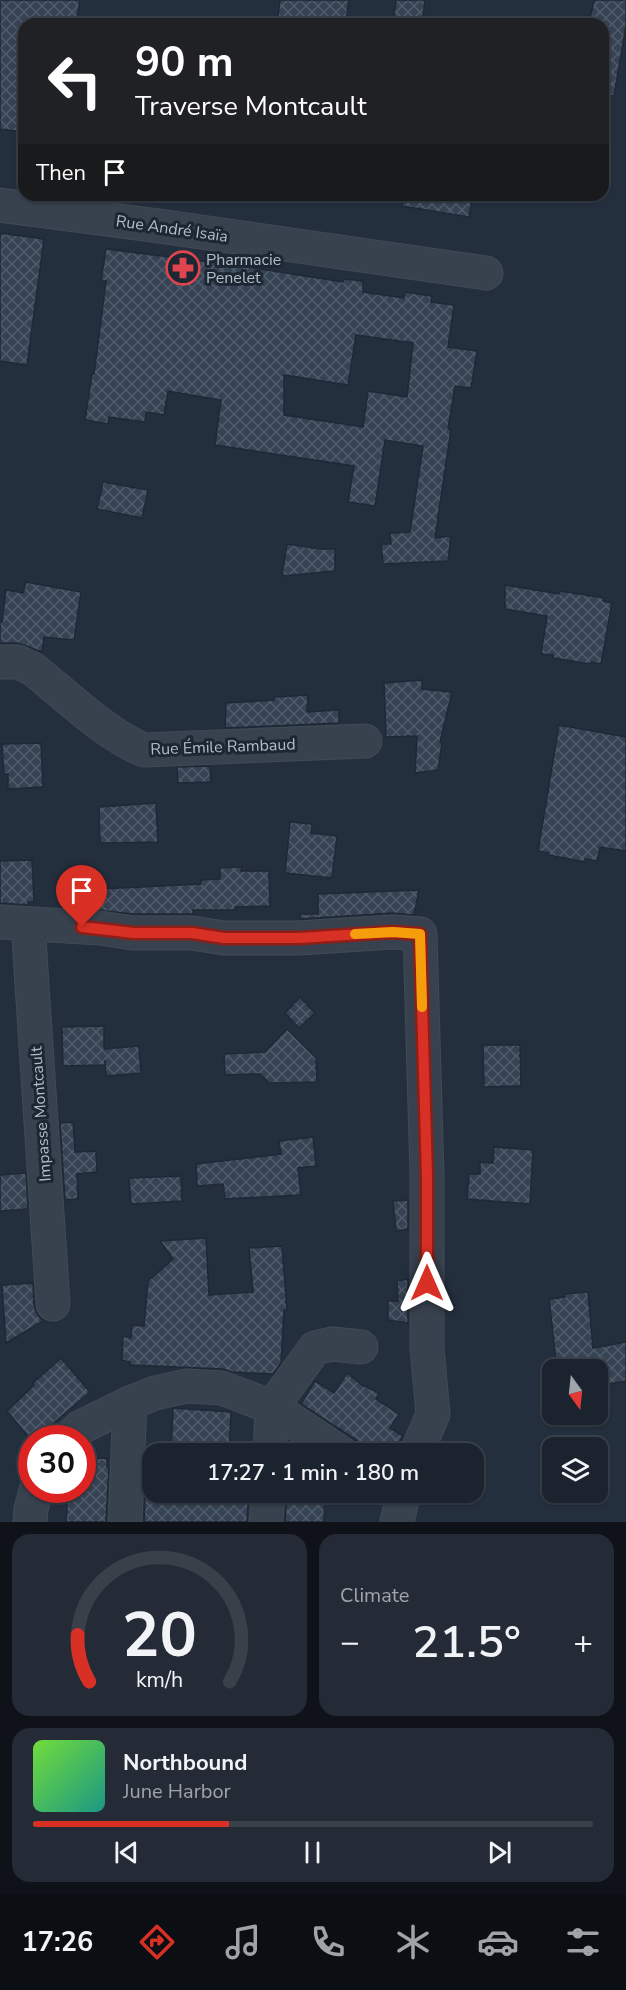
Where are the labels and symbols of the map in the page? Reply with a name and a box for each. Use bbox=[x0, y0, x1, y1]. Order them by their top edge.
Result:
street label: Rue André Isaïa bbox=[114, 210, 229, 248]
place label: Pharmacie Penelet bbox=[206, 249, 281, 289]
pharmacy icon: Pharmacie Penelet bbox=[165, 250, 201, 286]
street label: Rue Émile Rambaud bbox=[150, 733, 296, 761]
pin bbox=[56, 865, 107, 927]
street label: Impasse Montcault bbox=[25, 1045, 57, 1182]
position arrow bbox=[395, 1251, 459, 1315]
north arrow bbox=[542, 1359, 608, 1425]
speed limit sign: 30 bbox=[18, 1425, 96, 1503]

